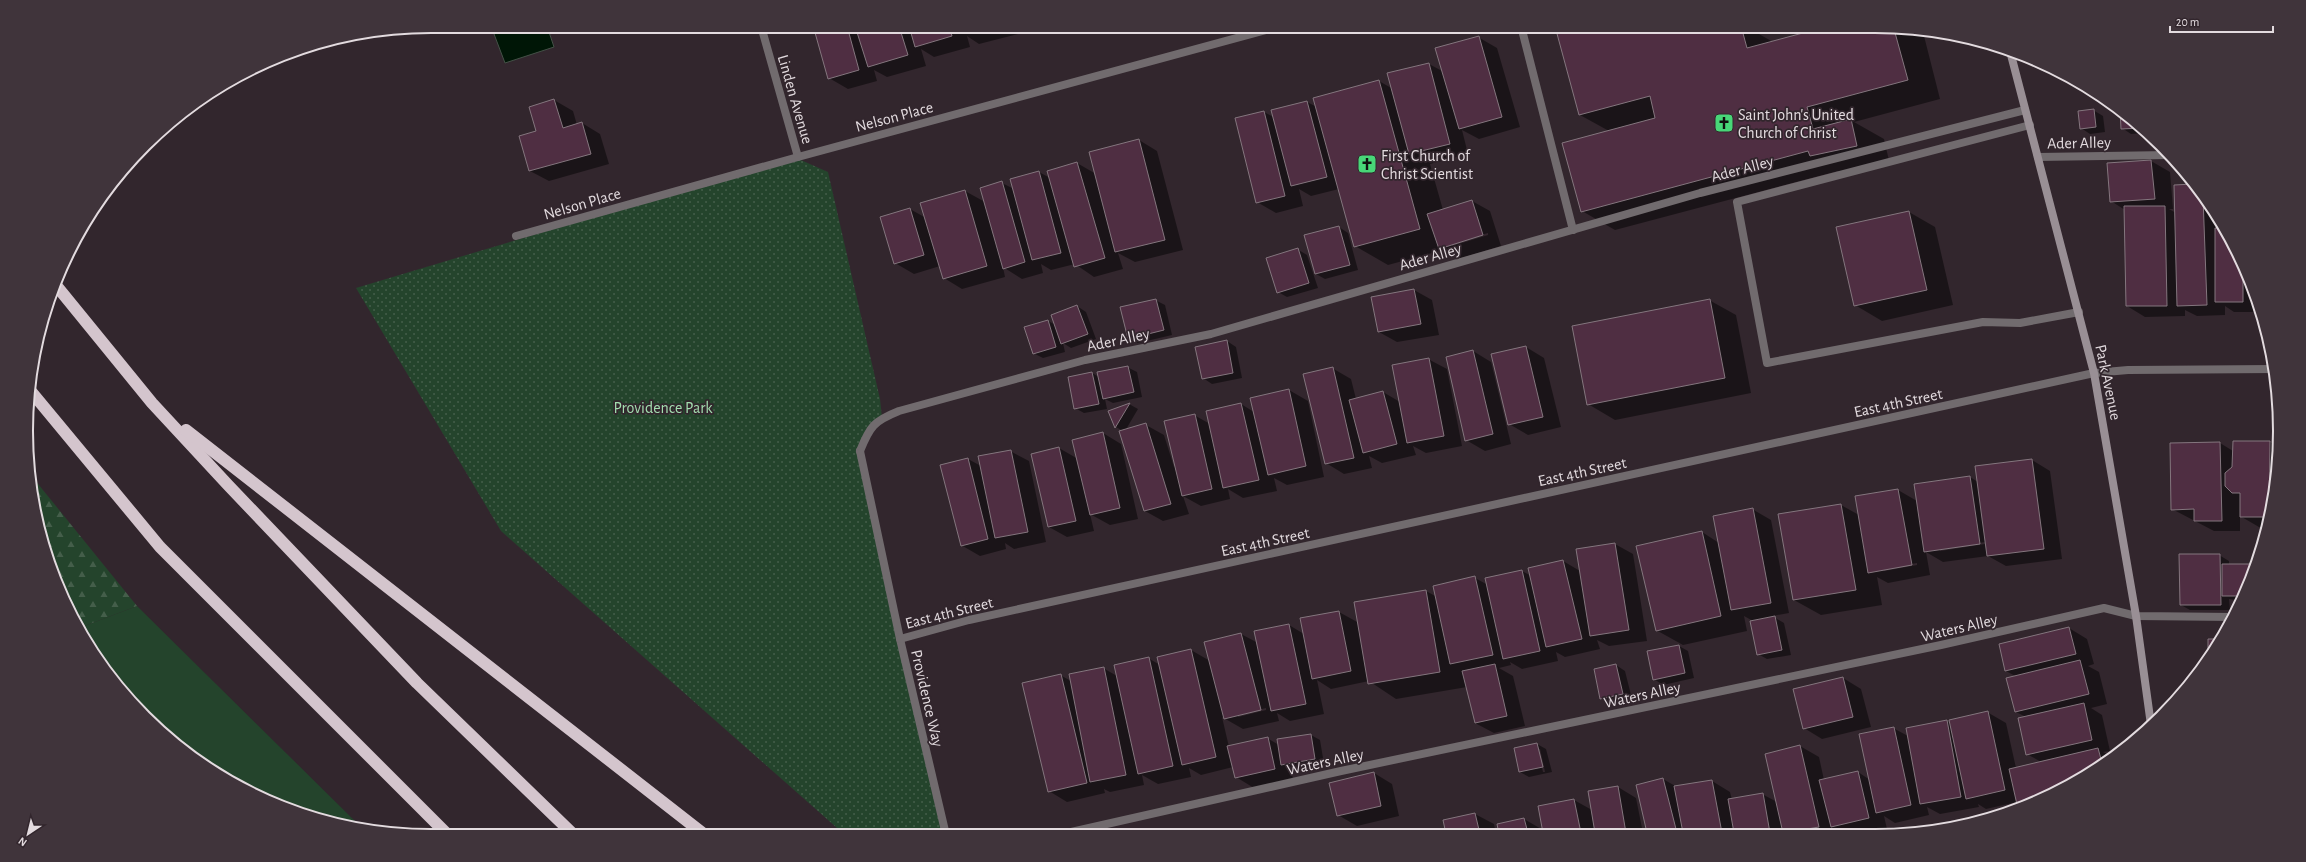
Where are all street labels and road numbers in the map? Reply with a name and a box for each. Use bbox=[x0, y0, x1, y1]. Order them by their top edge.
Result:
street label: Linden Avenue bbox=[775, 53, 815, 146]
street label: Nelson Place bbox=[854, 99, 935, 135]
street label: Ader Alley bbox=[2047, 134, 2111, 153]
street label: Ader Alley bbox=[1709, 153, 1776, 186]
street label: Nelson Place bbox=[542, 185, 623, 223]
street label: Ader Alley bbox=[1397, 240, 1464, 274]
street label: Ader Alley bbox=[1085, 325, 1151, 355]
street label: Park Avenue bbox=[2092, 343, 2124, 421]
street label: East 4th Street bbox=[1853, 386, 1944, 420]
street label: East 4th Street bbox=[1537, 455, 1628, 489]
street label: East 4th Street bbox=[1220, 525, 1311, 559]
street label: East 4th Street bbox=[904, 594, 995, 632]
street label: Waters Alley bbox=[1919, 611, 1999, 646]
street label: Providence Way bbox=[907, 648, 946, 749]
street label: Waters Alley bbox=[1602, 679, 1682, 712]
street label: Waters Alley bbox=[1285, 746, 1365, 779]

